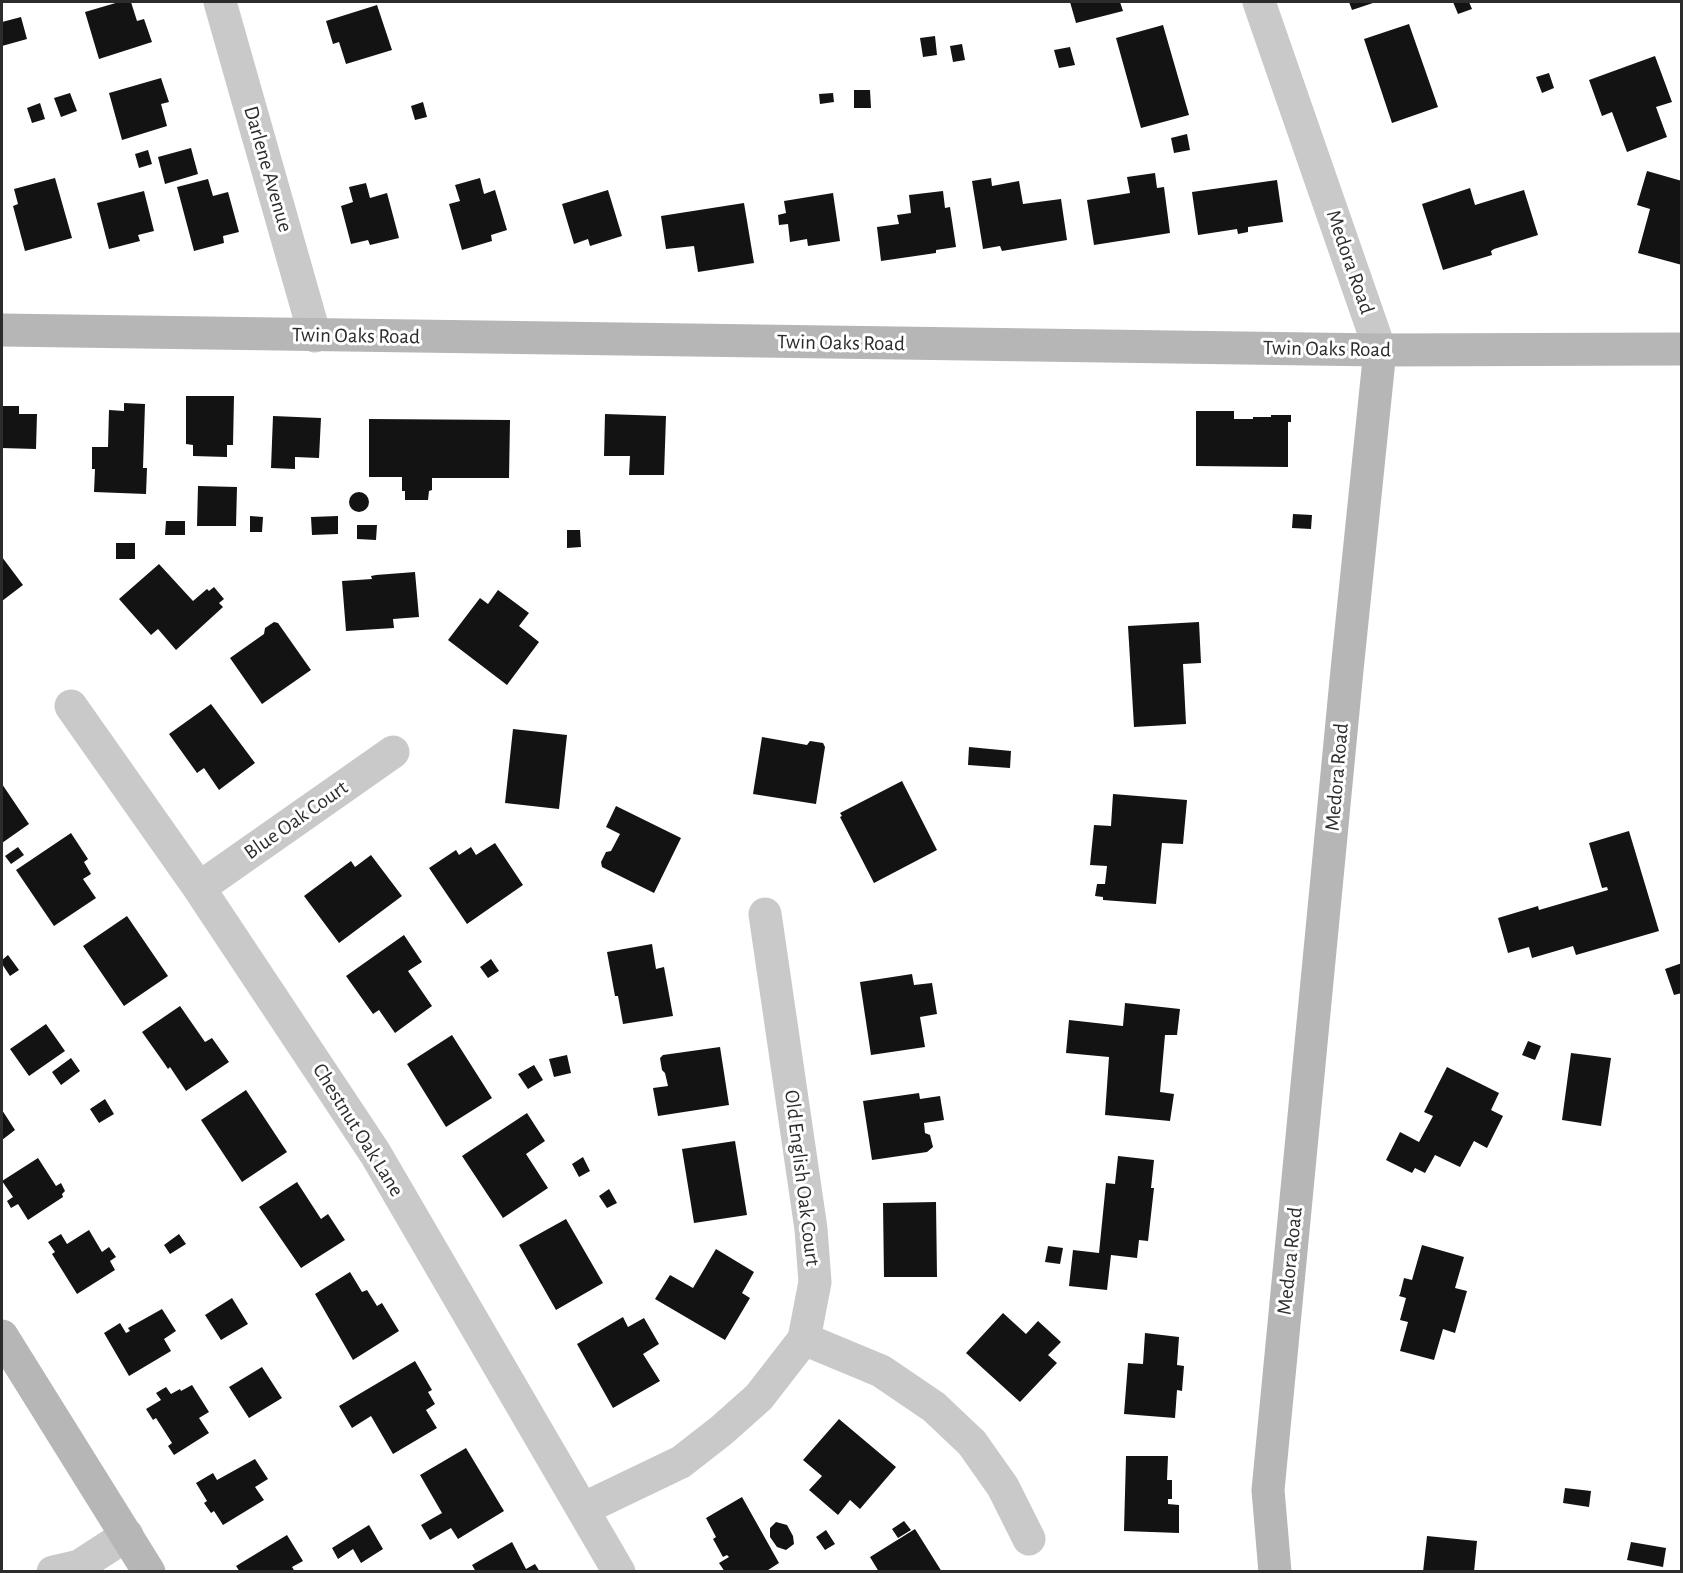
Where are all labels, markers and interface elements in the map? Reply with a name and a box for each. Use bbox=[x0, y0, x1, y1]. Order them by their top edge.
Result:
street label: Darlene Avenue bbox=[238, 103, 298, 235]
street label: Medora Road bbox=[1320, 207, 1380, 317]
street label: Twin Oaks Road bbox=[292, 322, 420, 350]
street label: Twin Oaks Road bbox=[777, 329, 905, 357]
street label: Twin Oaks Road bbox=[1263, 335, 1391, 363]
street label: Medora Road bbox=[1320, 722, 1354, 832]
street label: Blue Oak Court bbox=[239, 775, 353, 865]
street label: Chestnut Oak Lane bbox=[307, 1059, 409, 1201]
street label: Old English Oak Court bbox=[779, 1089, 825, 1267]
street label: Medora Road bbox=[1272, 1206, 1308, 1316]

